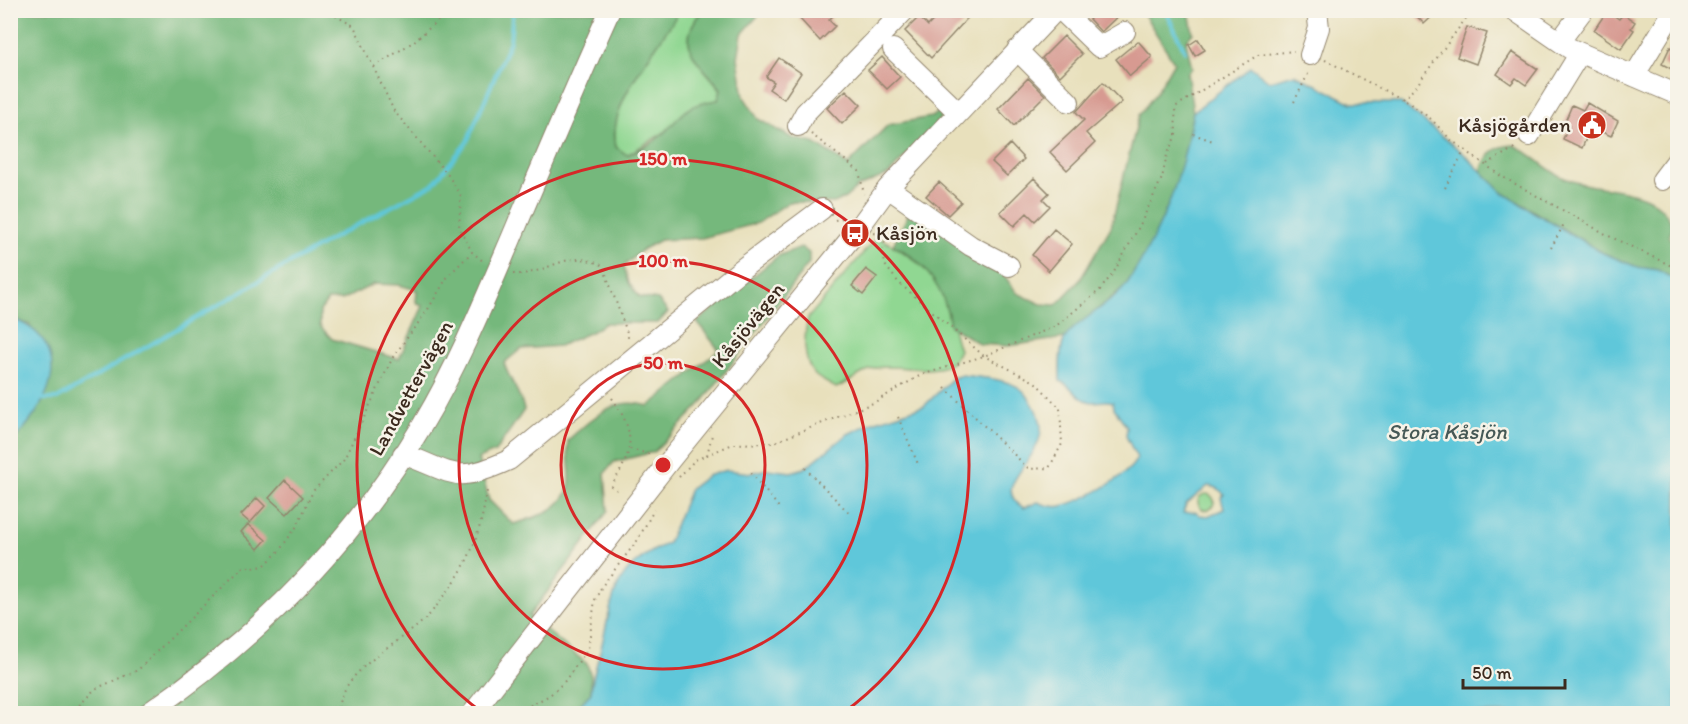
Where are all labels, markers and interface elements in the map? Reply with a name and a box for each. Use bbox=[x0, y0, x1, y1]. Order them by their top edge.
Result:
public building icon: Kåsjögården bbox=[1576, 109, 1608, 141]
place label: Kåsjögården bbox=[1458, 112, 1571, 137]
text: 150 m bbox=[639, 148, 688, 170]
bus stop icon: Kåsjön bbox=[839, 217, 871, 249]
place label: Kåsjön bbox=[876, 220, 938, 245]
text: 100 m bbox=[638, 250, 689, 272]
street label: Kåsjövägen bbox=[706, 277, 790, 372]
street label: Landvettervägen bbox=[363, 316, 458, 460]
text: 50 m bbox=[643, 352, 684, 374]
water label: Stora Kåsjön bbox=[1387, 418, 1507, 445]
centre of rings bbox=[653, 455, 673, 475]
scale bar bbox=[1463, 652, 1565, 690]
text: 50 m bbox=[1472, 662, 1512, 684]

